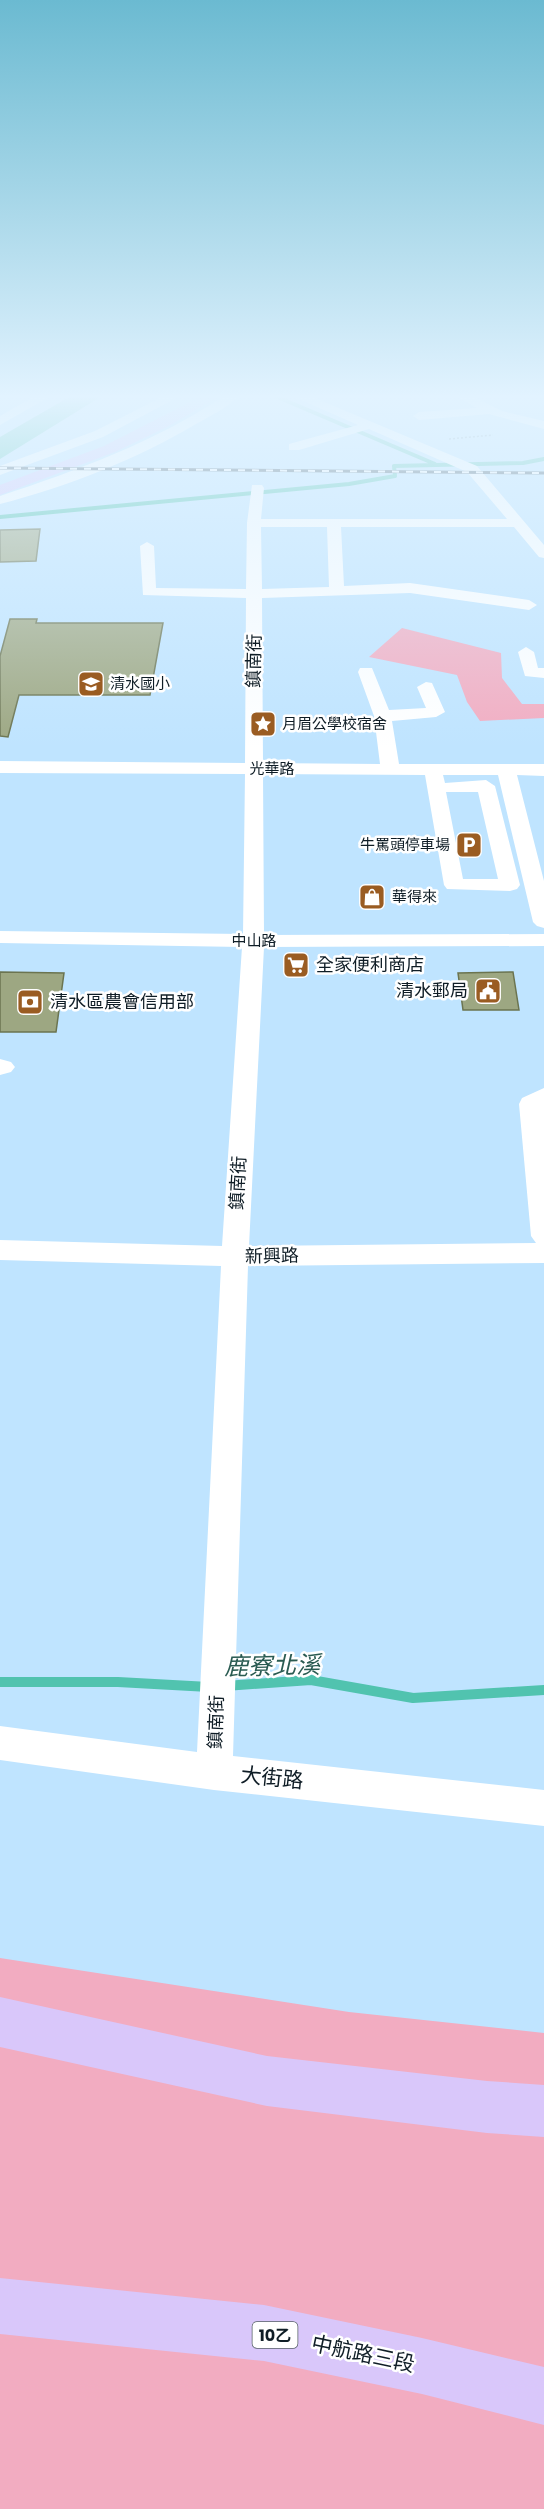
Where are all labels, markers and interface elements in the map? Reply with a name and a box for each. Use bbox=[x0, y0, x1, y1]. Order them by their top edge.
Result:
street label: 鎮南街 bbox=[241, 634, 266, 688]
school or university icon: 清水國小 bbox=[76, 669, 106, 699]
place label: 清水國小 bbox=[110, 673, 170, 694]
place icon: 月眉公學校宿舍 bbox=[248, 709, 278, 739]
place label: 月眉公學校宿舍 bbox=[282, 713, 387, 734]
street label: 光華路 bbox=[249, 758, 295, 779]
parking icon: 牛罵頭停車場 bbox=[454, 830, 484, 860]
place label: 牛罵頭停車場 bbox=[360, 834, 450, 855]
shop icon: 華得來 bbox=[357, 882, 387, 912]
place label: 華得來 bbox=[392, 886, 437, 907]
street label: 中山路 bbox=[231, 930, 277, 951]
supermarket icon: 全家便利商店 bbox=[281, 950, 311, 980]
place label: 全家便利商店 bbox=[316, 952, 424, 977]
public building icon: 清水郵局 bbox=[473, 976, 503, 1006]
place label: 清水郵局 bbox=[396, 978, 468, 1003]
bank icon: 清水區農會信用部 bbox=[15, 987, 45, 1017]
place label: 清水區農會信用部 bbox=[50, 989, 194, 1014]
street label: 鎮南街 bbox=[224, 1155, 251, 1211]
street label: 新興路 bbox=[245, 1243, 299, 1268]
water label: 鹿寮北溪 bbox=[224, 1648, 323, 1683]
street label: 鎮南街 bbox=[202, 1695, 229, 1749]
street label: 大街路 bbox=[239, 1760, 305, 1795]
road number: 10乙 bbox=[252, 2322, 298, 2348]
street label: 中航路三段 bbox=[309, 2328, 417, 2379]

